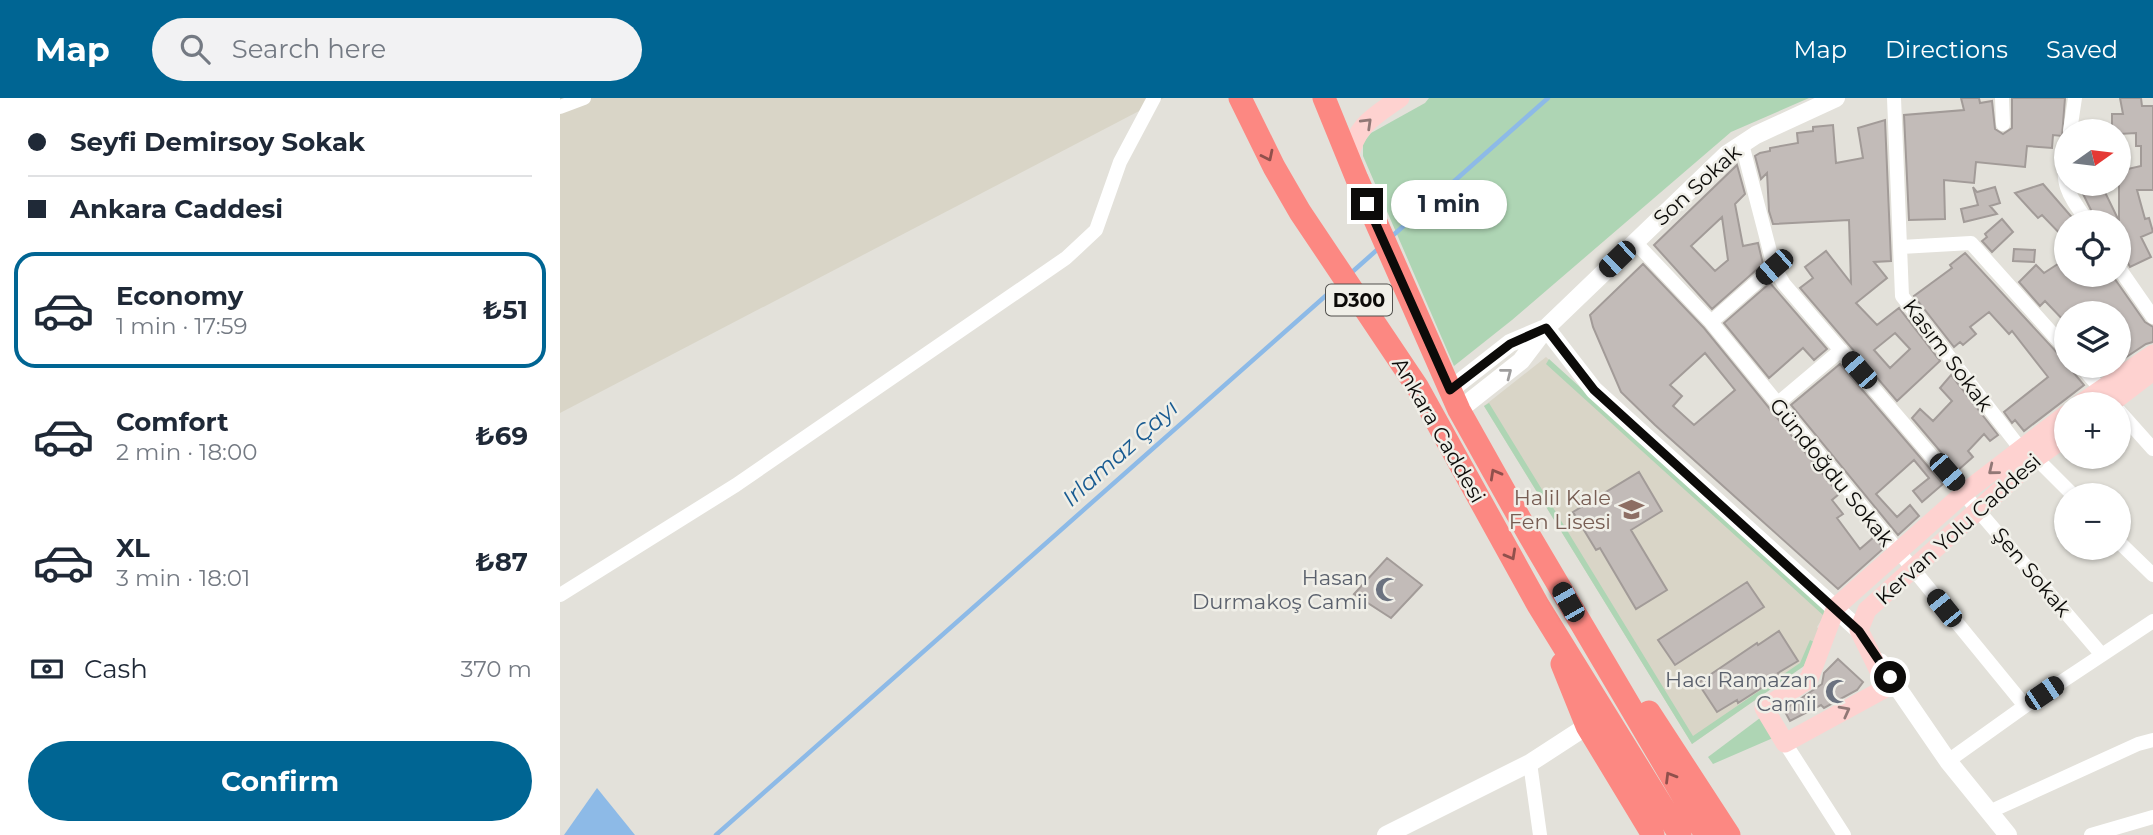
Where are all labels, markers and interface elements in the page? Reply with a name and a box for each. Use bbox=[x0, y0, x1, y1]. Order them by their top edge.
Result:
search box bbox=[152, 18, 642, 81]
text: Map bbox=[35, 29, 110, 69]
icon: search bbox=[176, 30, 214, 68]
text: Search here bbox=[232, 33, 386, 65]
text: Map bbox=[1794, 35, 1847, 64]
text: Directions bbox=[1885, 35, 2008, 64]
text: Saved bbox=[2046, 35, 2118, 64]
one-way arrow bbox=[1359, 119, 1372, 132]
north arrow bbox=[2054, 119, 2132, 196]
map controls bbox=[2054, 119, 2131, 560]
text: Seyfi Demirsoy Sokak bbox=[70, 126, 365, 158]
street label: Son Sokak bbox=[1648, 139, 1746, 231]
one-way arrow bbox=[1260, 149, 1274, 161]
callout: 1 min bbox=[1392, 180, 1507, 228]
route end bbox=[1351, 188, 1383, 220]
text: 1 min bbox=[1418, 190, 1480, 218]
text: Ankara Caddesi bbox=[70, 193, 283, 225]
button: locate bbox=[2054, 210, 2131, 287]
car bbox=[1595, 237, 1640, 281]
car bbox=[1752, 245, 1797, 289]
icon: car bbox=[32, 279, 95, 342]
text: Economy bbox=[116, 280, 243, 312]
road number: D300 bbox=[1326, 284, 1392, 316]
text: ₺51 bbox=[483, 294, 528, 326]
street label: Kasım Sokak bbox=[1898, 294, 1999, 416]
button: layers bbox=[2054, 301, 2131, 378]
text: 1 min · 17:59 bbox=[116, 312, 248, 340]
car bbox=[1838, 347, 1881, 393]
street label: Ankara Caddesi bbox=[1387, 353, 1491, 507]
one-way arrow bbox=[1499, 368, 1511, 381]
button: + bbox=[2054, 392, 2131, 469]
street label: Gündoğdu Sokak bbox=[1765, 393, 1900, 552]
water label: Irlamaz Çayı bbox=[1056, 394, 1184, 512]
icon: car bbox=[32, 405, 95, 468]
text: Comfort bbox=[116, 406, 228, 438]
text: ₺69 bbox=[475, 420, 528, 452]
text: 2 min · 18:00 bbox=[116, 438, 257, 466]
street label: Kervan Yolu Caddesi bbox=[1870, 448, 2046, 610]
car bbox=[1926, 449, 1969, 495]
one-way arrow bbox=[1988, 462, 2001, 474]
one-way arrow bbox=[1490, 469, 1503, 481]
button: − bbox=[2054, 483, 2131, 560]
place label: Halil Kale Fen Lisesi bbox=[1509, 485, 1611, 534]
school or university icon: Halil Kale Fen Lisesi bbox=[1617, 495, 1645, 523]
street label: Şen Sokak bbox=[1987, 522, 2077, 622]
icon: car bbox=[32, 531, 95, 594]
text: XL bbox=[116, 532, 150, 564]
text: ₺87 bbox=[475, 546, 528, 578]
one-way arrow bbox=[1502, 548, 1516, 560]
text: 3 min · 18:01 bbox=[116, 564, 250, 592]
place label: Hasan Durmakoş Camii bbox=[1192, 565, 1368, 614]
mosque icon: Hasan Durmakoş Camii bbox=[1374, 575, 1402, 603]
car bbox=[1549, 579, 1588, 625]
car bbox=[1923, 585, 1966, 631]
icon: cash bbox=[28, 650, 66, 688]
text: Cash bbox=[84, 653, 148, 685]
text: 370 m bbox=[461, 655, 532, 683]
route start bbox=[1874, 661, 1906, 693]
place label: Hacı Ramazan Camii bbox=[1665, 667, 1817, 716]
car bbox=[2021, 673, 2068, 713]
mosque icon: Hacı Ramazan Camii bbox=[1823, 677, 1851, 705]
one-way arrow bbox=[1838, 706, 1851, 719]
button: Confirm bbox=[28, 741, 532, 821]
one-way arrow bbox=[1666, 771, 1679, 784]

